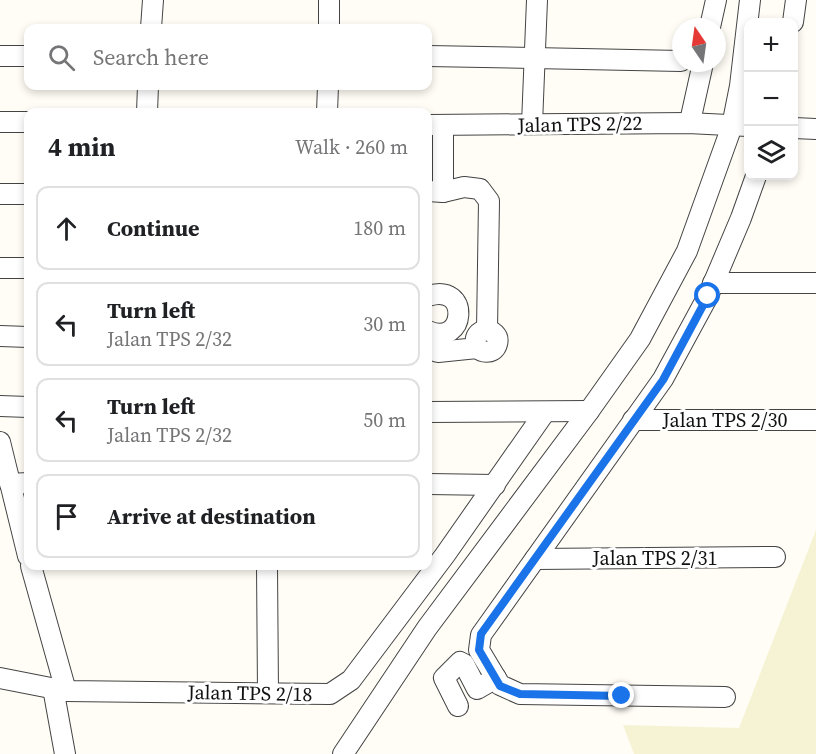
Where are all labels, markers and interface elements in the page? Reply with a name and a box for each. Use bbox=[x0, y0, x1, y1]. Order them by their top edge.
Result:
north arrow bbox=[672, 18, 726, 72]
map controls bbox=[744, 18, 798, 180]
button: + bbox=[744, 18, 798, 72]
search box bbox=[24, 24, 432, 90]
icon: search bbox=[45, 41, 78, 74]
text: Search here bbox=[93, 42, 209, 72]
button: − bbox=[744, 72, 798, 126]
street label: Jalan TPS 2/22 bbox=[516, 109, 643, 139]
button: layers bbox=[744, 126, 798, 180]
text: 4 min bbox=[48, 129, 115, 165]
text: Walk · 260 m bbox=[295, 133, 408, 161]
icon: ahead bbox=[50, 212, 83, 245]
text: Continue bbox=[107, 213, 200, 243]
text: 180 m bbox=[353, 214, 406, 242]
route start bbox=[694, 282, 720, 308]
text: Turn left bbox=[107, 295, 195, 325]
icon: left bbox=[50, 308, 83, 341]
text: 30 m bbox=[363, 310, 406, 338]
text: Jalan TPS 2/32 bbox=[107, 325, 232, 353]
text: Turn left bbox=[107, 391, 195, 421]
icon: left bbox=[50, 404, 83, 437]
text: 50 m bbox=[363, 406, 406, 434]
street label: Jalan TPS 2/30 bbox=[662, 406, 787, 434]
text: Jalan TPS 2/32 bbox=[107, 421, 232, 449]
icon: arrive bbox=[50, 500, 83, 533]
text: Arrive at destination bbox=[107, 501, 316, 531]
street label: Jalan TPS 2/31 bbox=[592, 544, 717, 572]
street label: Jalan TPS 2/18 bbox=[186, 678, 313, 708]
route end bbox=[608, 682, 634, 708]

